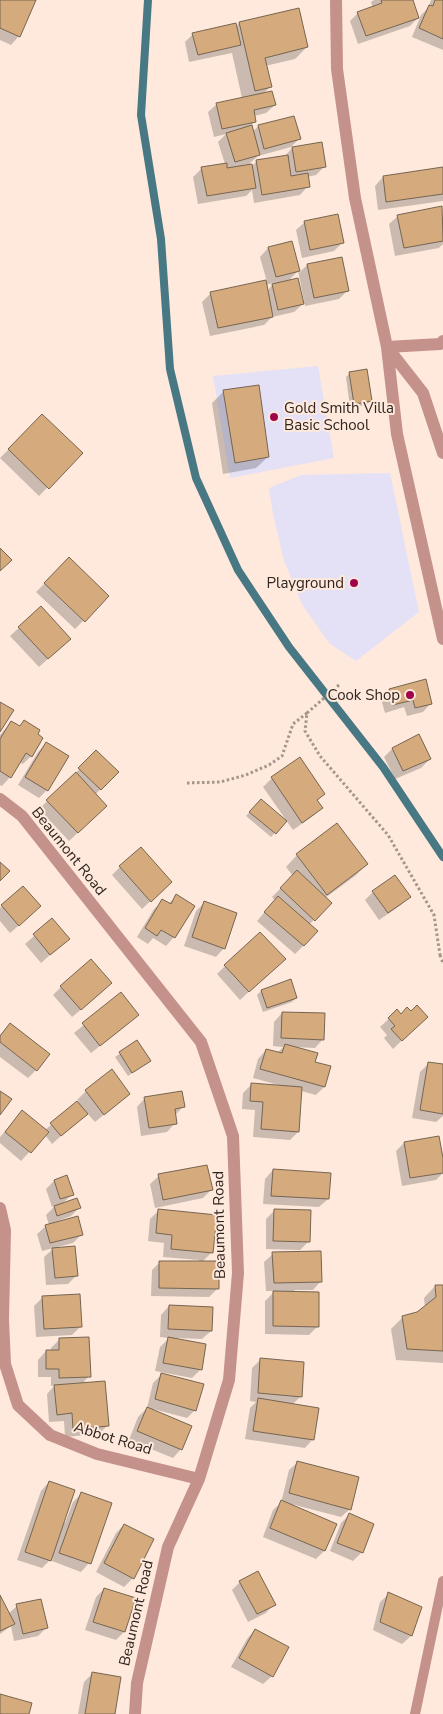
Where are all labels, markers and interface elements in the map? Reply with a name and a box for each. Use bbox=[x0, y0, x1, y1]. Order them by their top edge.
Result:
place label: Gold Smith Villa Basic School bbox=[284, 398, 394, 435]
marker: Gold Smith Villa Basic School bbox=[268, 411, 280, 423]
place label: Playground bbox=[267, 573, 344, 593]
marker: Playground bbox=[348, 577, 360, 589]
place label: Cook Shop bbox=[328, 685, 400, 705]
marker: Cook Shop bbox=[404, 689, 416, 701]
street label: Beaumont Road bbox=[27, 803, 111, 899]
street label: Beaumont Road bbox=[208, 1171, 230, 1279]
street label: Abbot Road bbox=[71, 1417, 155, 1459]
street label: Beaumont Road bbox=[114, 1558, 158, 1668]

